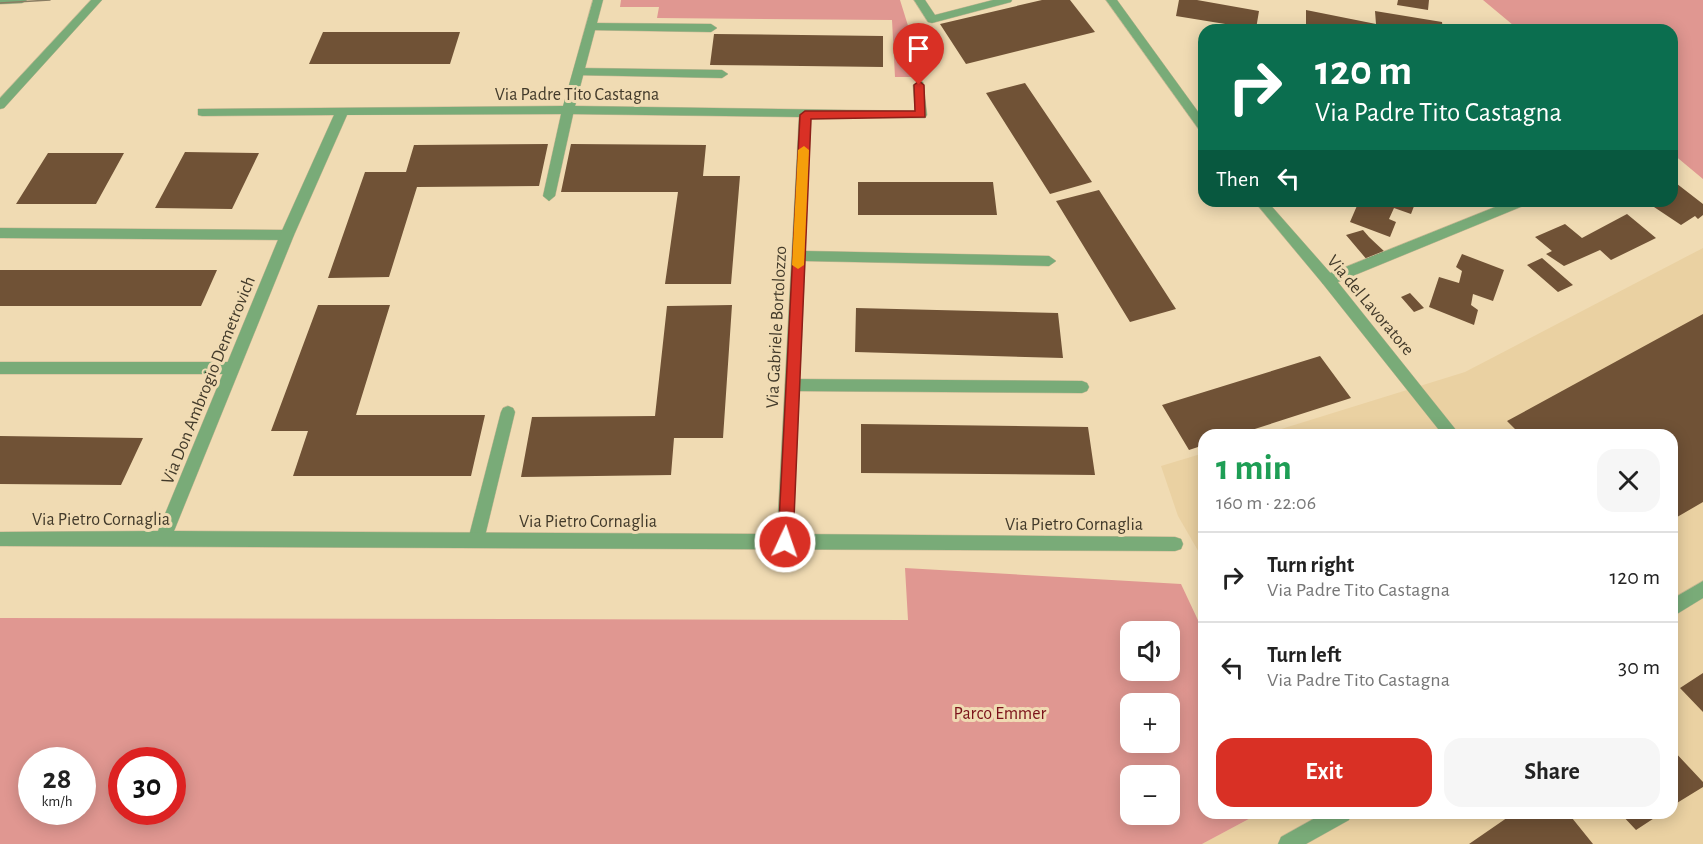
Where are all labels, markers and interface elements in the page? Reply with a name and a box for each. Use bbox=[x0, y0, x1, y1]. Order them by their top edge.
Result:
pin bbox=[893, 23, 944, 85]
icon: arrive bbox=[902, 32, 935, 65]
icon: right bbox=[1216, 48, 1294, 126]
text: 120 m bbox=[1315, 50, 1412, 92]
street label: Via Padre Tito Castagna bbox=[495, 86, 659, 104]
text: Via Padre Tito Castagna bbox=[1315, 99, 1562, 126]
icon: left bbox=[1272, 162, 1305, 195]
text: Then bbox=[1216, 168, 1260, 190]
street label: Via Gabriele Bortolozzo bbox=[764, 245, 790, 409]
street label: Via del Lavoratore bbox=[1323, 252, 1417, 359]
street label: Via Don Ambrogio Demetrovich bbox=[159, 274, 259, 487]
button: close bbox=[1597, 449, 1660, 512]
text: 1 min bbox=[1216, 450, 1292, 486]
text: 160 m · 22:06 bbox=[1216, 493, 1316, 513]
position arrow bbox=[753, 510, 817, 574]
street label: Via Pietro Cornaglia bbox=[32, 511, 170, 529]
street label: Via Pietro Cornaglia bbox=[519, 513, 657, 531]
street label: Via Pietro Cornaglia bbox=[1005, 516, 1143, 534]
text: Turn right bbox=[1267, 554, 1354, 576]
icon: right bbox=[1216, 561, 1249, 594]
text: 120 m bbox=[1610, 566, 1660, 588]
text: Via Padre Tito Castagna bbox=[1267, 580, 1450, 600]
map controls bbox=[1120, 621, 1180, 825]
button: sound bbox=[1120, 621, 1180, 681]
text: Turn left bbox=[1267, 644, 1341, 666]
icon: left bbox=[1216, 651, 1249, 684]
text: 30 m bbox=[1618, 656, 1660, 678]
text: Via Padre Tito Castagna bbox=[1267, 670, 1450, 690]
button: + bbox=[1120, 693, 1180, 753]
park label: Parco Emmer bbox=[954, 705, 1047, 723]
button: Exit bbox=[1216, 738, 1432, 807]
button: Share bbox=[1444, 738, 1660, 807]
speed limit sign: 30 bbox=[108, 747, 186, 825]
text: 28 bbox=[43, 764, 71, 794]
button: − bbox=[1120, 765, 1180, 825]
text: km/h bbox=[42, 794, 72, 809]

